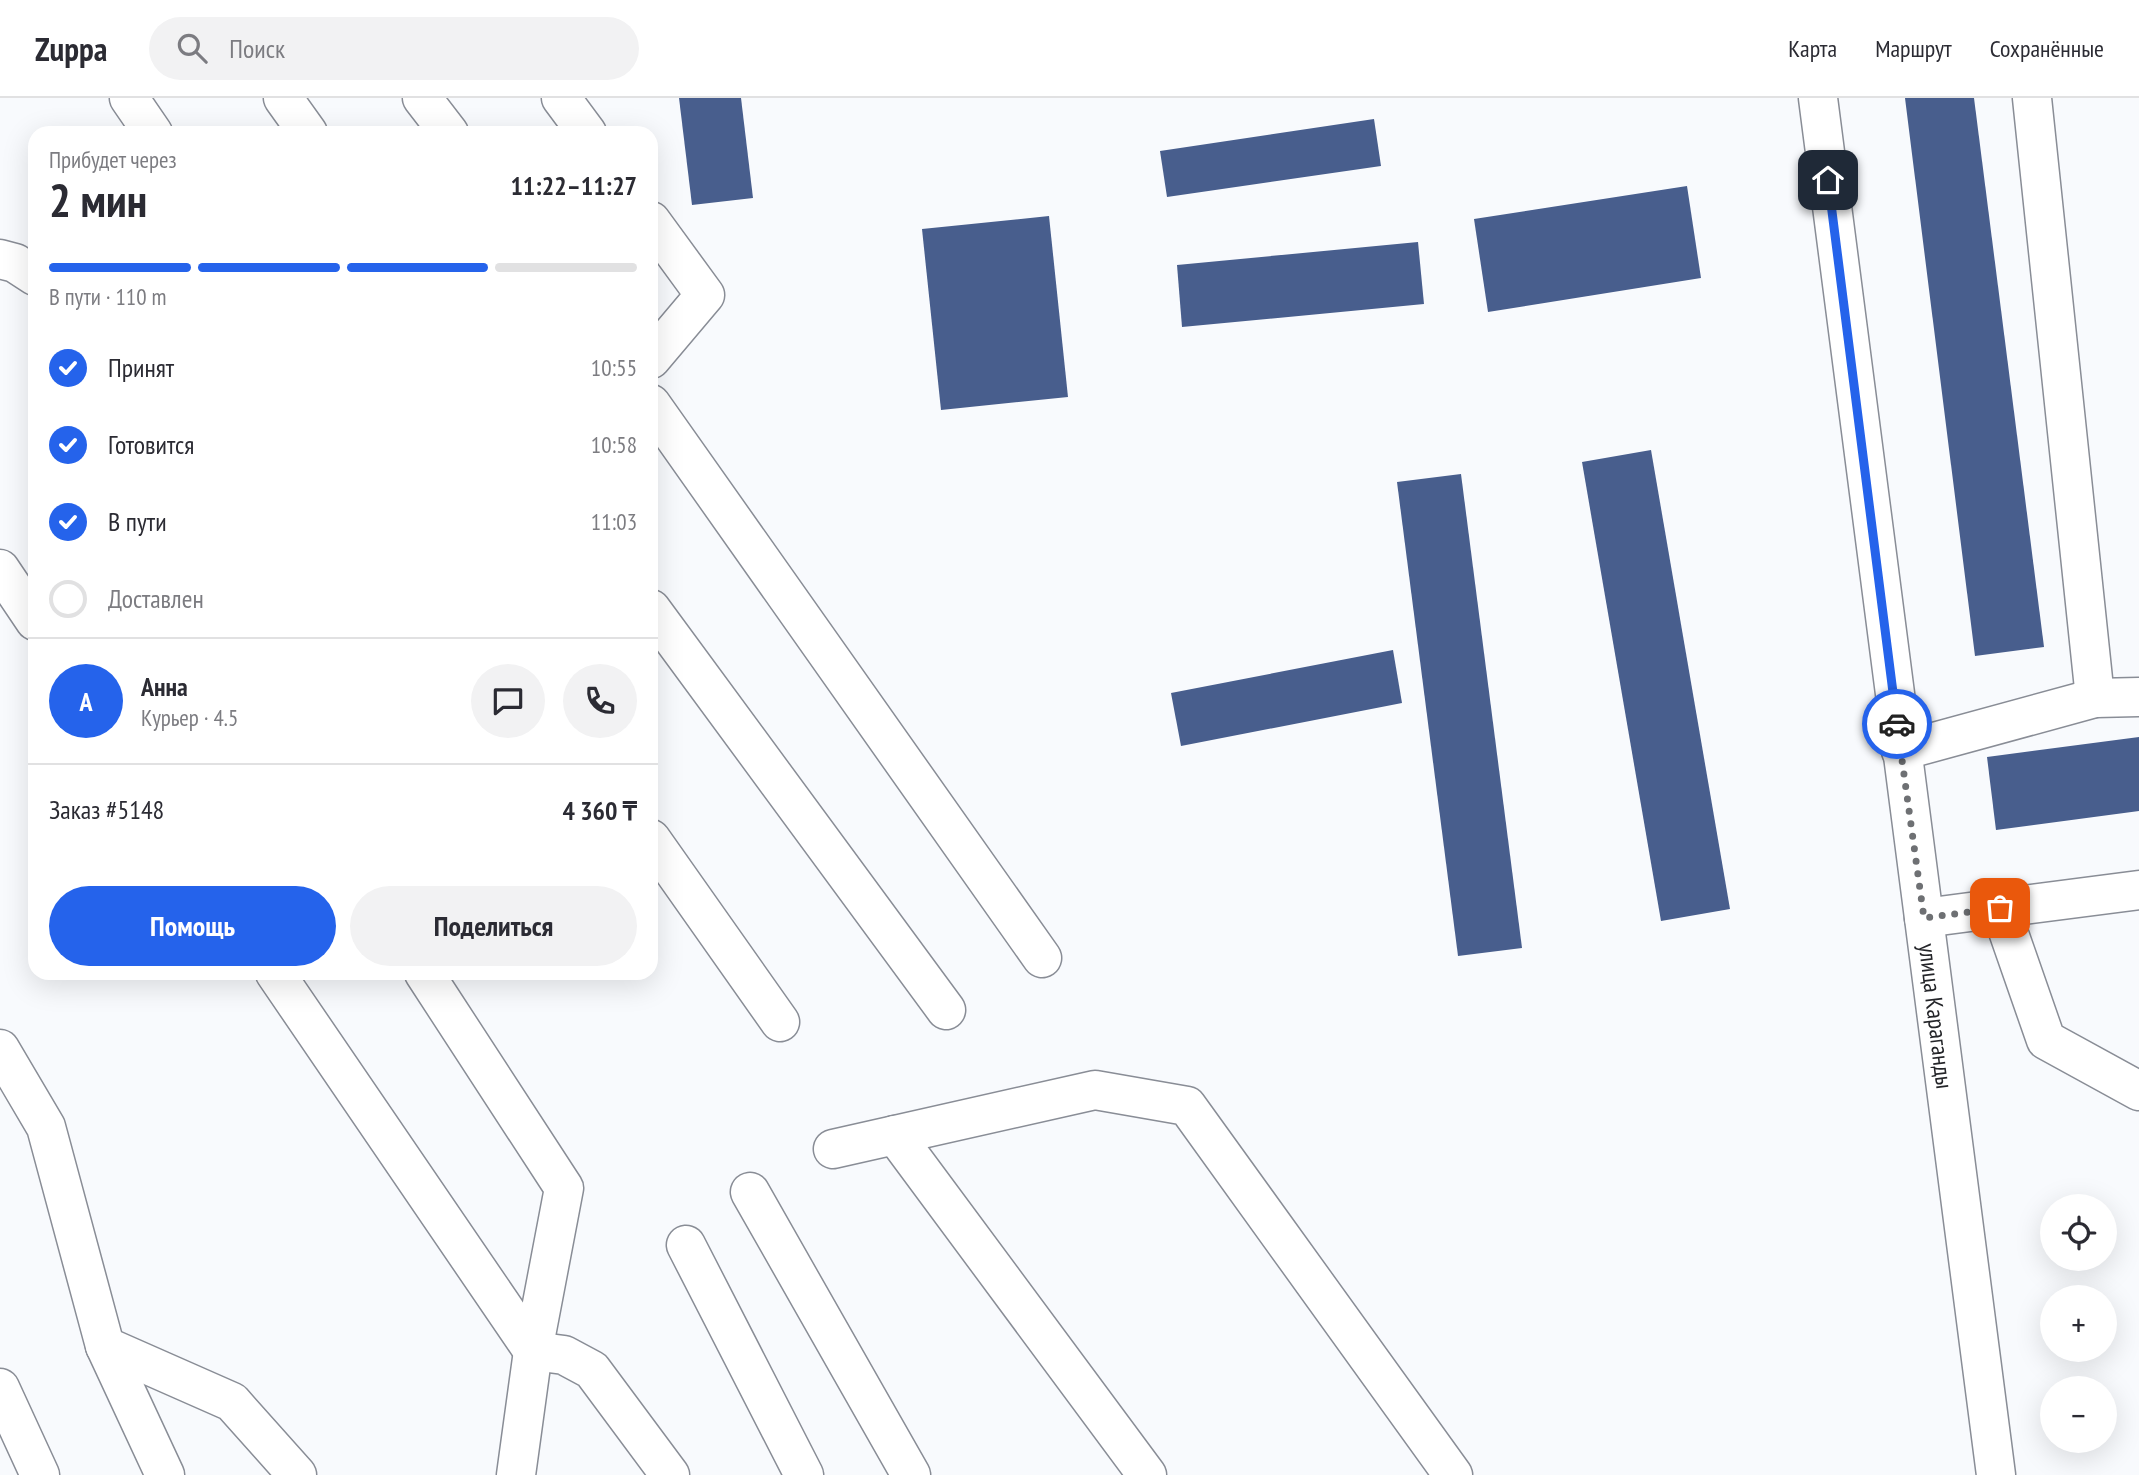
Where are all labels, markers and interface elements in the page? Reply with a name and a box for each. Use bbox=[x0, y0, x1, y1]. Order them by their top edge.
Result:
search box bbox=[149, 17, 639, 80]
text: Zuppa bbox=[35, 27, 107, 70]
icon: search bbox=[173, 29, 211, 67]
text: Поиск bbox=[229, 32, 285, 65]
text: Карта bbox=[1788, 33, 1837, 64]
text: Маршрут bbox=[1875, 33, 1952, 64]
text: Сохранённые bbox=[1990, 33, 2104, 64]
text: Прибудет через bbox=[49, 145, 177, 174]
pin bbox=[1798, 150, 1858, 210]
icon: home bbox=[1809, 161, 1847, 199]
text: 11:22–11:27 bbox=[510, 169, 637, 202]
text: 2 мин bbox=[49, 170, 147, 230]
text: В пути · 110 m bbox=[49, 282, 166, 311]
icon: check bbox=[49, 349, 87, 387]
text: Принят bbox=[108, 351, 174, 384]
text: 10:55 bbox=[591, 353, 637, 382]
icon: check bbox=[49, 426, 87, 464]
text: Готовится bbox=[108, 428, 194, 461]
text: 10:58 bbox=[591, 430, 637, 459]
icon: check bbox=[49, 503, 87, 541]
text: В пути bbox=[108, 505, 167, 538]
text: 11:03 bbox=[591, 507, 637, 536]
text: Доставлен bbox=[108, 582, 204, 615]
button: chat bbox=[471, 664, 545, 738]
button: phone bbox=[563, 664, 637, 738]
text: Анна bbox=[141, 670, 188, 703]
text: А bbox=[79, 685, 93, 718]
courier bbox=[1862, 689, 1932, 759]
text: Курьер · 4.5 bbox=[141, 703, 238, 732]
icon: car bbox=[1878, 705, 1916, 743]
text: Заказ #5148 bbox=[49, 793, 164, 826]
text: 4 360 ₸ bbox=[562, 794, 637, 827]
pin bbox=[1970, 878, 2030, 938]
button: Помощь bbox=[49, 886, 336, 966]
button: Поделиться bbox=[350, 886, 637, 966]
icon: bag bbox=[1981, 889, 2019, 927]
street label: улица Караганды bbox=[1912, 941, 1960, 1091]
map controls bbox=[2040, 1194, 2117, 1453]
button: locate bbox=[2040, 1194, 2117, 1271]
button: + bbox=[2040, 1285, 2117, 1362]
button: − bbox=[2040, 1376, 2117, 1453]

